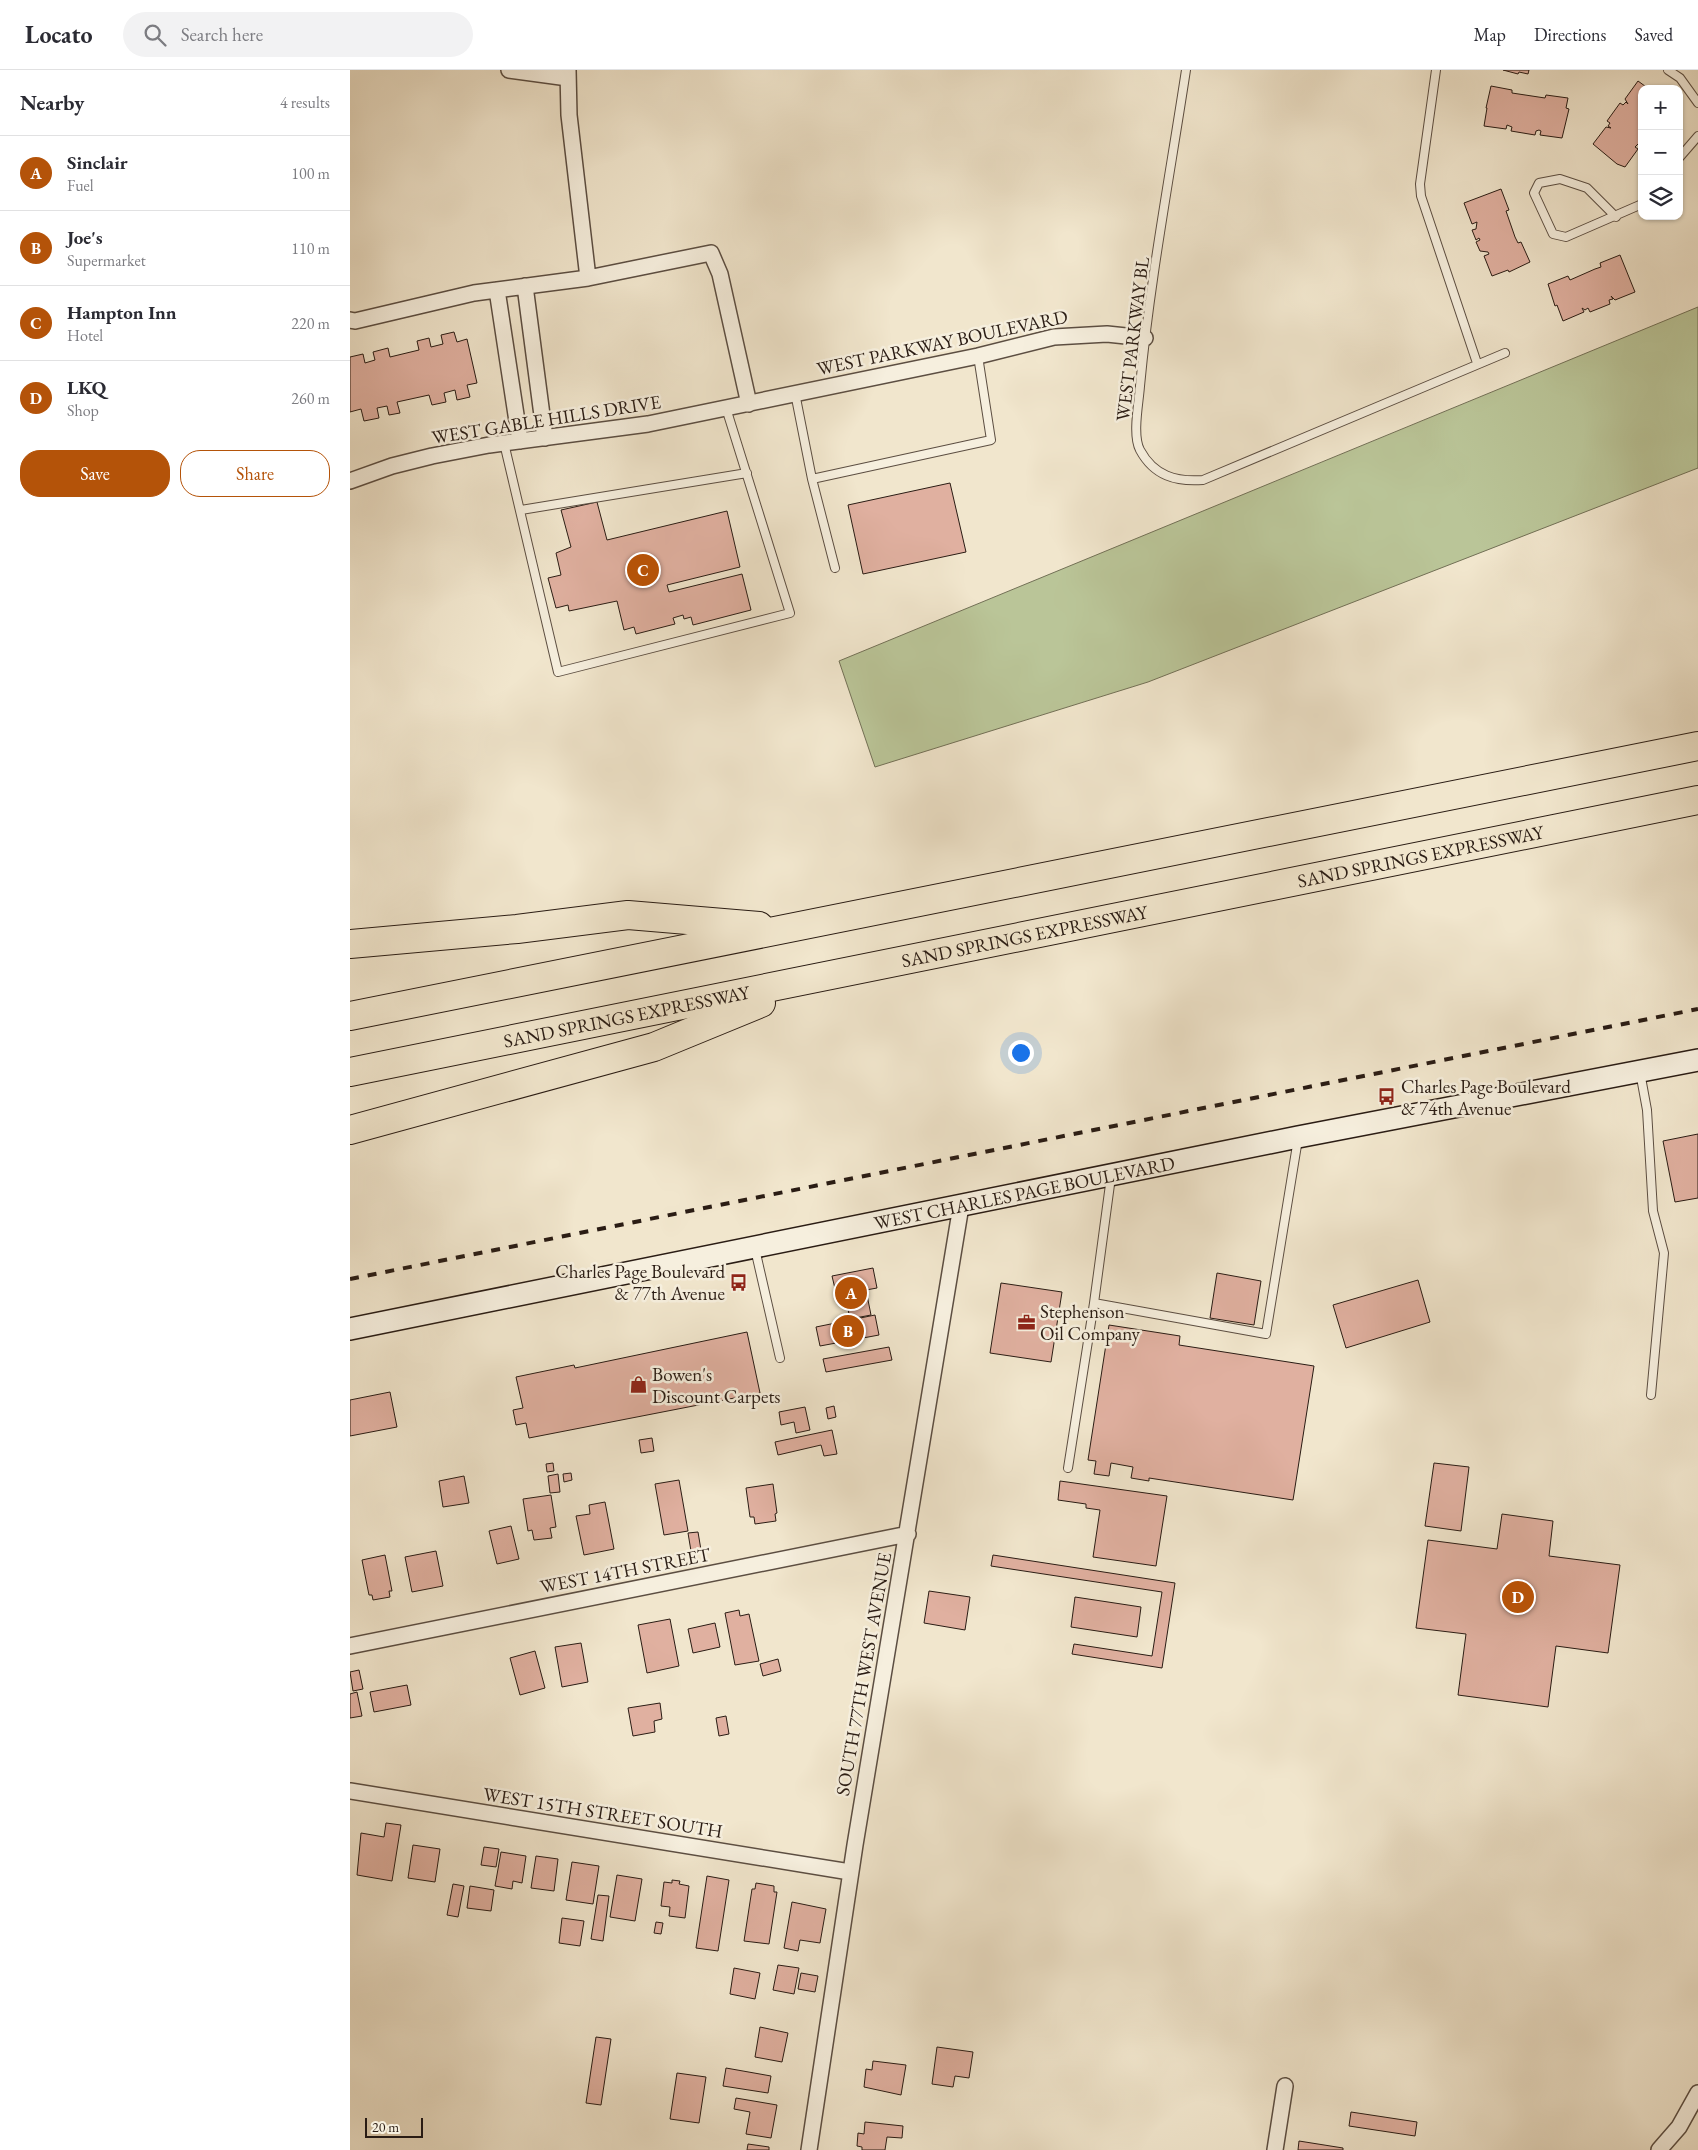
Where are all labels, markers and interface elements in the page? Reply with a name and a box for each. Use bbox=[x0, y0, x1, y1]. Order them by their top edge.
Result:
search box bbox=[123, 12, 473, 57]
text: Locato bbox=[25, 19, 93, 50]
icon: search bbox=[141, 21, 169, 49]
text: Search here bbox=[181, 22, 263, 47]
text: Map bbox=[1474, 23, 1506, 46]
text: Directions bbox=[1534, 23, 1606, 46]
text: Saved bbox=[1634, 23, 1673, 46]
map controls bbox=[1638, 85, 1683, 220]
button: + bbox=[1638, 85, 1683, 130]
text: Nearby bbox=[20, 89, 84, 116]
text: 4 results bbox=[280, 92, 330, 113]
button: − bbox=[1638, 130, 1683, 175]
text: Sinclair bbox=[67, 150, 128, 175]
text: A bbox=[30, 163, 42, 184]
text: 100 m bbox=[291, 163, 330, 184]
text: Fuel bbox=[67, 175, 94, 196]
button: layers bbox=[1638, 175, 1683, 220]
text: Joe's bbox=[67, 225, 103, 250]
text: B bbox=[31, 238, 41, 259]
text: 110 m bbox=[291, 238, 330, 259]
text: Supermarket bbox=[67, 250, 146, 271]
street label: WEST PARKWAY BL bbox=[1110, 255, 1155, 423]
text: Hampton Inn bbox=[67, 300, 177, 325]
street label: WEST PARKWAY BOULEVARD bbox=[814, 304, 1070, 381]
text: C bbox=[30, 313, 42, 334]
text: 220 m bbox=[291, 313, 330, 334]
text: Hotel bbox=[67, 325, 103, 346]
text: LKQ bbox=[67, 375, 106, 400]
text: D bbox=[30, 388, 42, 409]
text: 260 m bbox=[291, 388, 330, 409]
street label: WEST GABLE HILLS DRIVE bbox=[430, 389, 663, 450]
text: Shop bbox=[67, 400, 99, 421]
button: Save bbox=[20, 450, 170, 497]
button: Share bbox=[180, 450, 330, 497]
pin: C bbox=[627, 551, 659, 589]
street label: SAND SPRINGS EXPRESSWAY bbox=[1295, 819, 1547, 894]
street label: SAND SPRINGS EXPRESSWAY bbox=[899, 899, 1151, 973]
street label: SAND SPRINGS EXPRESSWAY bbox=[501, 979, 753, 1054]
your location bbox=[1008, 1040, 1034, 1066]
place label: Charles Page Boulevard & 74th Avenue bbox=[1401, 1074, 1571, 1121]
bus stop icon: Charles Page Boulevard & 74th Avenue bbox=[1377, 1087, 1397, 1107]
street label: WEST CHARLES PAGE BOULEVARD bbox=[872, 1150, 1177, 1236]
place label: Charles Page Boulevard & 77th Avenue bbox=[555, 1259, 725, 1306]
bus stop icon: Charles Page Boulevard & 77th Avenue bbox=[729, 1272, 749, 1292]
pin: A bbox=[835, 1274, 867, 1312]
place label: Stephenson Oil Company bbox=[1040, 1299, 1141, 1346]
pin: B bbox=[832, 1312, 864, 1350]
office icon: Stephenson Oil Company bbox=[1016, 1312, 1036, 1332]
place label: Bowen's Discount Carpets bbox=[652, 1362, 780, 1409]
shop icon: Bowen's Discount Carpets bbox=[628, 1375, 648, 1395]
street label: WEST 14TH STREET bbox=[538, 1542, 713, 1599]
street label: SOUTH 77TH WEST AVENUE bbox=[830, 1550, 897, 1798]
pin: D bbox=[1502, 1578, 1534, 1616]
street label: WEST 15TH STREET SOUTH bbox=[481, 1781, 724, 1844]
scale bar bbox=[365, 2115, 422, 2138]
text: 20 m bbox=[372, 2118, 399, 2136]

